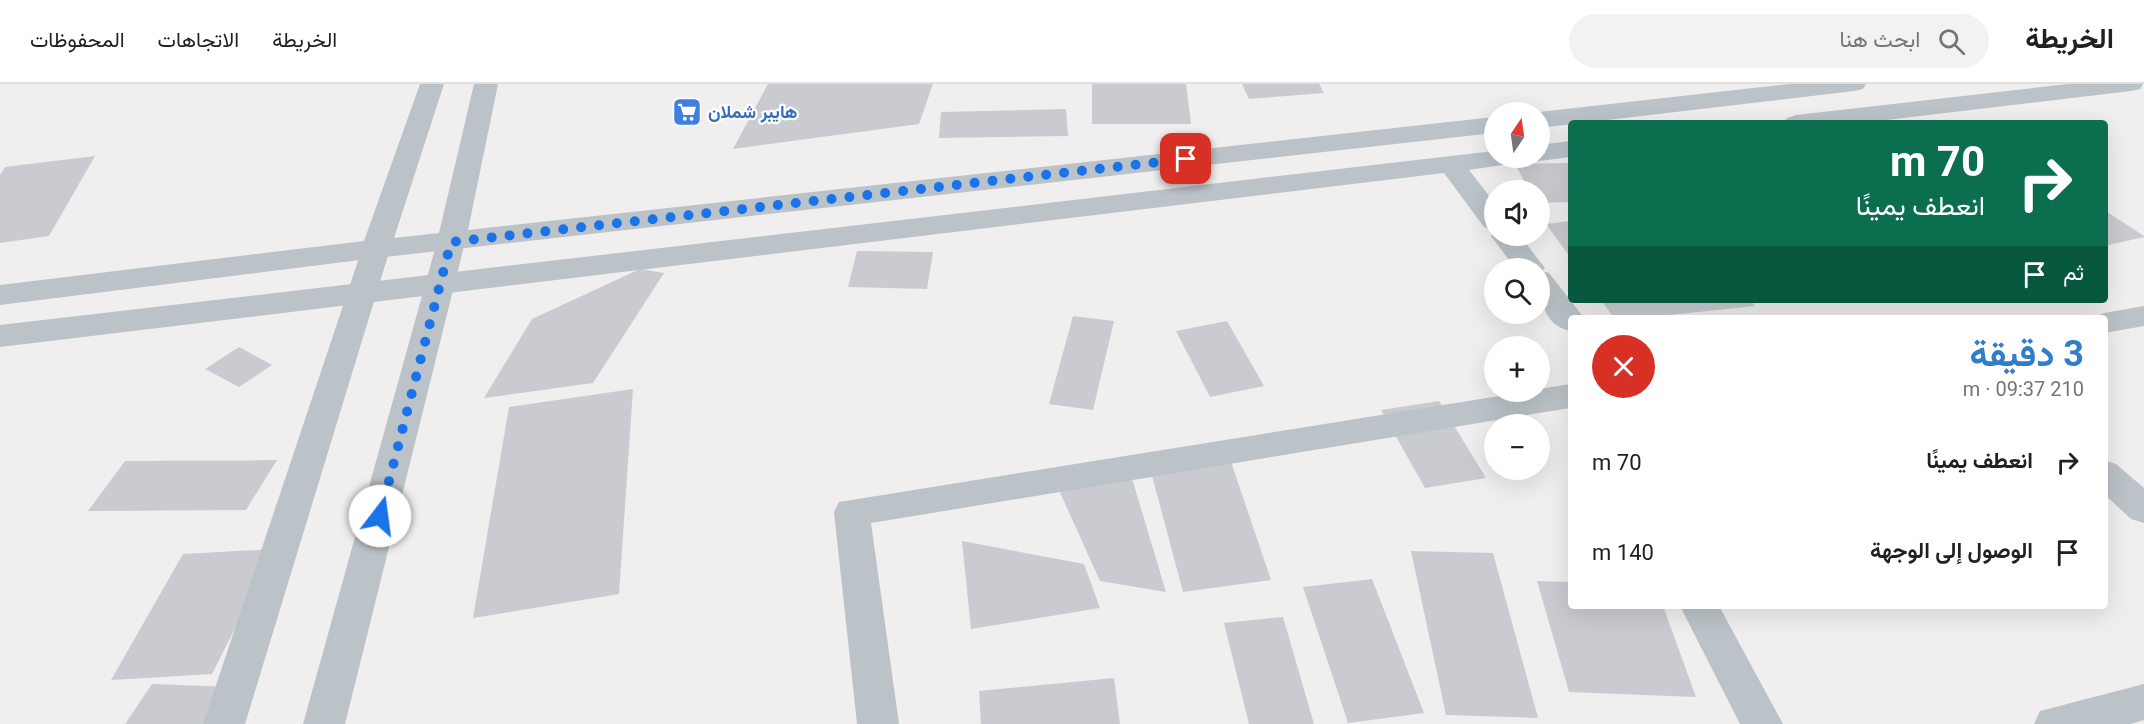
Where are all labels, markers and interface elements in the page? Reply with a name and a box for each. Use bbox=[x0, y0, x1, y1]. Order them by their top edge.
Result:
search box bbox=[1569, 14, 1989, 68]
text: الخريطة bbox=[2025, 22, 2114, 55]
icon: search bbox=[1935, 25, 1968, 58]
text: ابحث هنا bbox=[1839, 27, 1920, 52]
text: المحفوظات bbox=[30, 28, 125, 52]
text: الاتجاهات bbox=[158, 28, 239, 52]
text: الخريطة bbox=[272, 28, 337, 52]
supermarket icon: هايبر شملان bbox=[671, 96, 703, 128]
place label: هايبر شملان bbox=[708, 101, 798, 123]
north arrow bbox=[1484, 102, 1550, 168]
map controls bbox=[1484, 102, 1550, 480]
pin bbox=[1160, 133, 1211, 184]
text: 70 m bbox=[1890, 137, 1985, 186]
icon: arrive bbox=[1169, 142, 1202, 175]
icon: right bbox=[2006, 144, 2084, 222]
button: sound bbox=[1484, 180, 1550, 246]
text: انعطف يمينًا bbox=[1856, 190, 1985, 222]
button: search bbox=[1484, 258, 1550, 324]
icon: arrive bbox=[2018, 258, 2051, 291]
text: ثم bbox=[2063, 260, 2084, 285]
text: 3 دقيقة bbox=[1970, 333, 2084, 375]
button: close bbox=[1592, 335, 1655, 398]
button: + bbox=[1484, 336, 1550, 402]
text: 210 m · 09:37 bbox=[1963, 377, 2084, 401]
button: − bbox=[1484, 414, 1550, 480]
icon: right bbox=[2051, 446, 2084, 479]
text: انعطف يمينًا bbox=[1926, 448, 2033, 473]
text: 70 m bbox=[1592, 450, 1642, 475]
position arrow bbox=[348, 484, 412, 548]
icon: arrive bbox=[2051, 536, 2084, 569]
text: الوصول إلى الوجهة bbox=[1870, 538, 2033, 563]
text: 140 m bbox=[1592, 540, 1654, 565]

